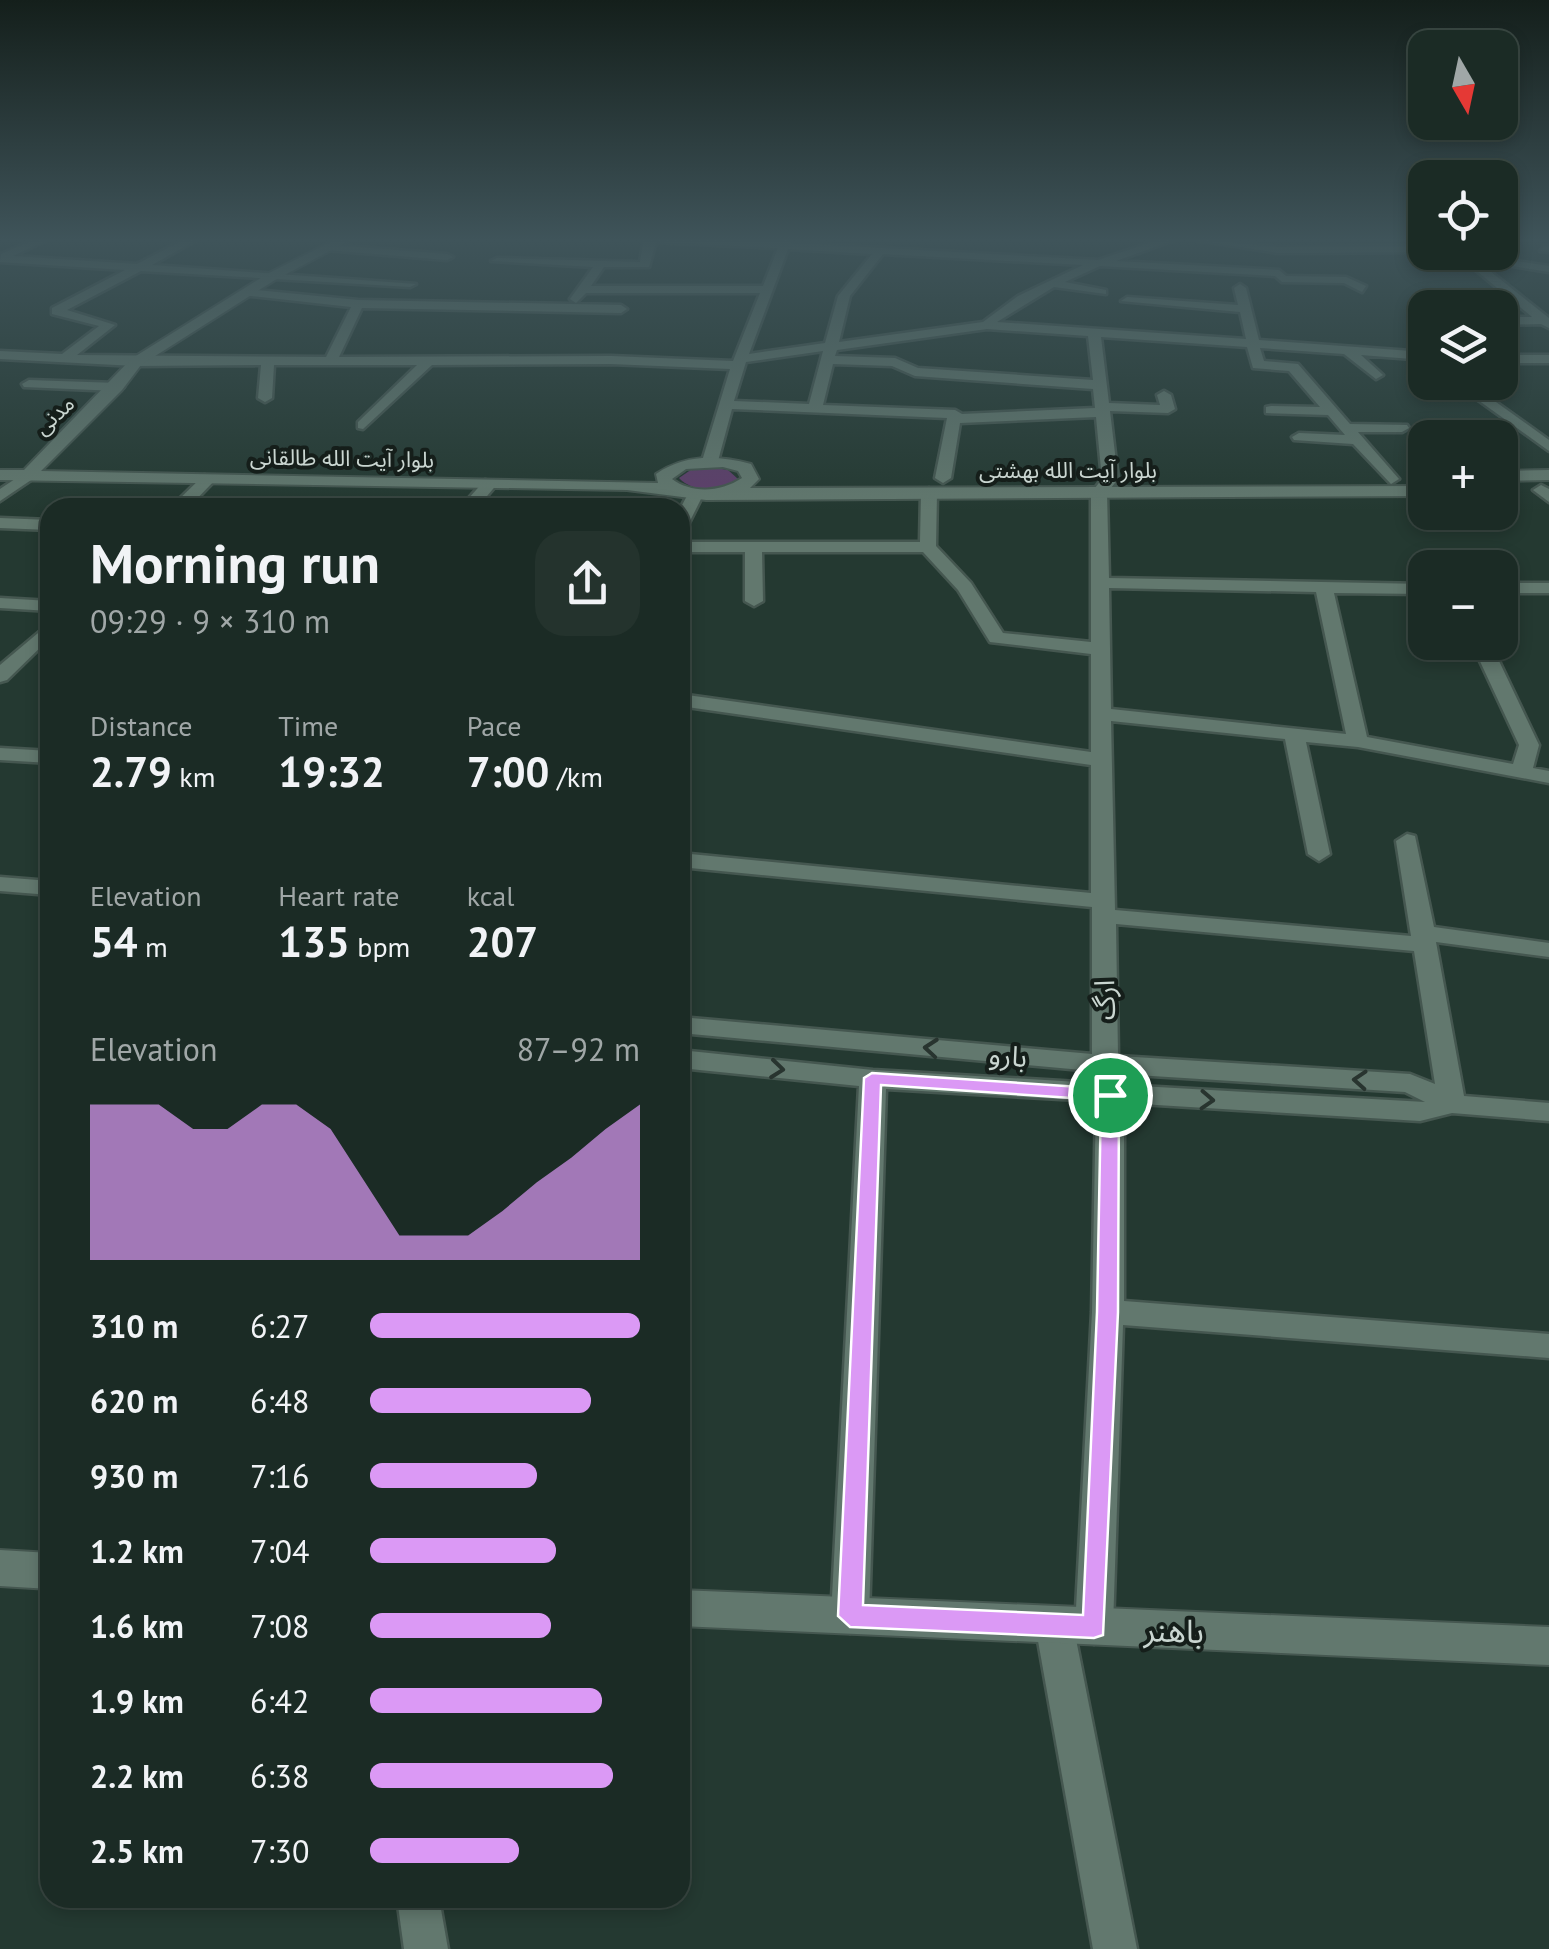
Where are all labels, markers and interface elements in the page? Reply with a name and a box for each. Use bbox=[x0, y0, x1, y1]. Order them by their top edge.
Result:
north arrow bbox=[1408, 30, 1518, 140]
map controls bbox=[1408, 30, 1518, 660]
button: locate bbox=[1408, 160, 1518, 270]
button: layers bbox=[1408, 290, 1518, 400]
street label: مدنی bbox=[28, 389, 80, 441]
button: + bbox=[1408, 420, 1518, 530]
street label: بلوار آیت الله طالقانی bbox=[250, 442, 434, 474]
street label: بلوار آیت الله بهشتی bbox=[979, 456, 1157, 484]
text: Morning run bbox=[90, 527, 380, 598]
button: share bbox=[535, 531, 640, 636]
button: − bbox=[1408, 550, 1518, 660]
text: 09:29 · 9 × 310 m bbox=[90, 600, 330, 642]
text: Distance bbox=[90, 707, 193, 744]
text: Time bbox=[278, 707, 338, 744]
text: Pace bbox=[467, 707, 521, 744]
text: 2.79 bbox=[90, 744, 172, 799]
text: 19:32 bbox=[278, 744, 385, 799]
text: 7:00 bbox=[467, 744, 549, 799]
text: km bbox=[172, 758, 215, 795]
text: /km bbox=[549, 758, 603, 795]
text: Elevation bbox=[90, 877, 202, 914]
text: Heart rate bbox=[278, 877, 399, 914]
text: kcal bbox=[467, 877, 514, 914]
text: 54 bbox=[90, 914, 138, 969]
text: 135 bbox=[278, 914, 350, 969]
text: 207 bbox=[467, 914, 538, 969]
text: m bbox=[138, 928, 168, 965]
text: bpm bbox=[350, 928, 410, 965]
street label: ارگ bbox=[1085, 979, 1123, 1021]
text: Elevation bbox=[90, 1028, 217, 1070]
text: 87–92 m bbox=[517, 1028, 640, 1070]
street label: بارو bbox=[987, 1035, 1029, 1075]
one-way arrow bbox=[923, 1038, 939, 1059]
pin bbox=[1068, 1053, 1153, 1138]
one-way arrow bbox=[769, 1058, 785, 1079]
icon: arrive bbox=[1083, 1068, 1138, 1123]
one-way arrow bbox=[1351, 1070, 1367, 1091]
one-way arrow bbox=[1200, 1089, 1216, 1110]
text: 310 m bbox=[90, 1305, 178, 1347]
text: 6:27 bbox=[250, 1305, 309, 1347]
text: 620 m bbox=[90, 1380, 178, 1422]
text: 6:48 bbox=[250, 1380, 309, 1422]
text: 930 m bbox=[90, 1455, 178, 1497]
text: 7:16 bbox=[250, 1455, 309, 1497]
text: 1.2 km bbox=[90, 1530, 184, 1572]
text: 7:04 bbox=[250, 1530, 309, 1572]
text: 1.6 km bbox=[90, 1605, 184, 1647]
text: 7:08 bbox=[250, 1605, 309, 1647]
street label: باهنر bbox=[1142, 1608, 1205, 1652]
text: 1.9 km bbox=[90, 1680, 184, 1722]
text: 6:42 bbox=[250, 1680, 309, 1722]
text: 2.2 km bbox=[90, 1755, 184, 1797]
text: 6:38 bbox=[250, 1755, 309, 1797]
text: 2.5 km bbox=[90, 1830, 184, 1872]
text: 7:30 bbox=[250, 1830, 309, 1872]

